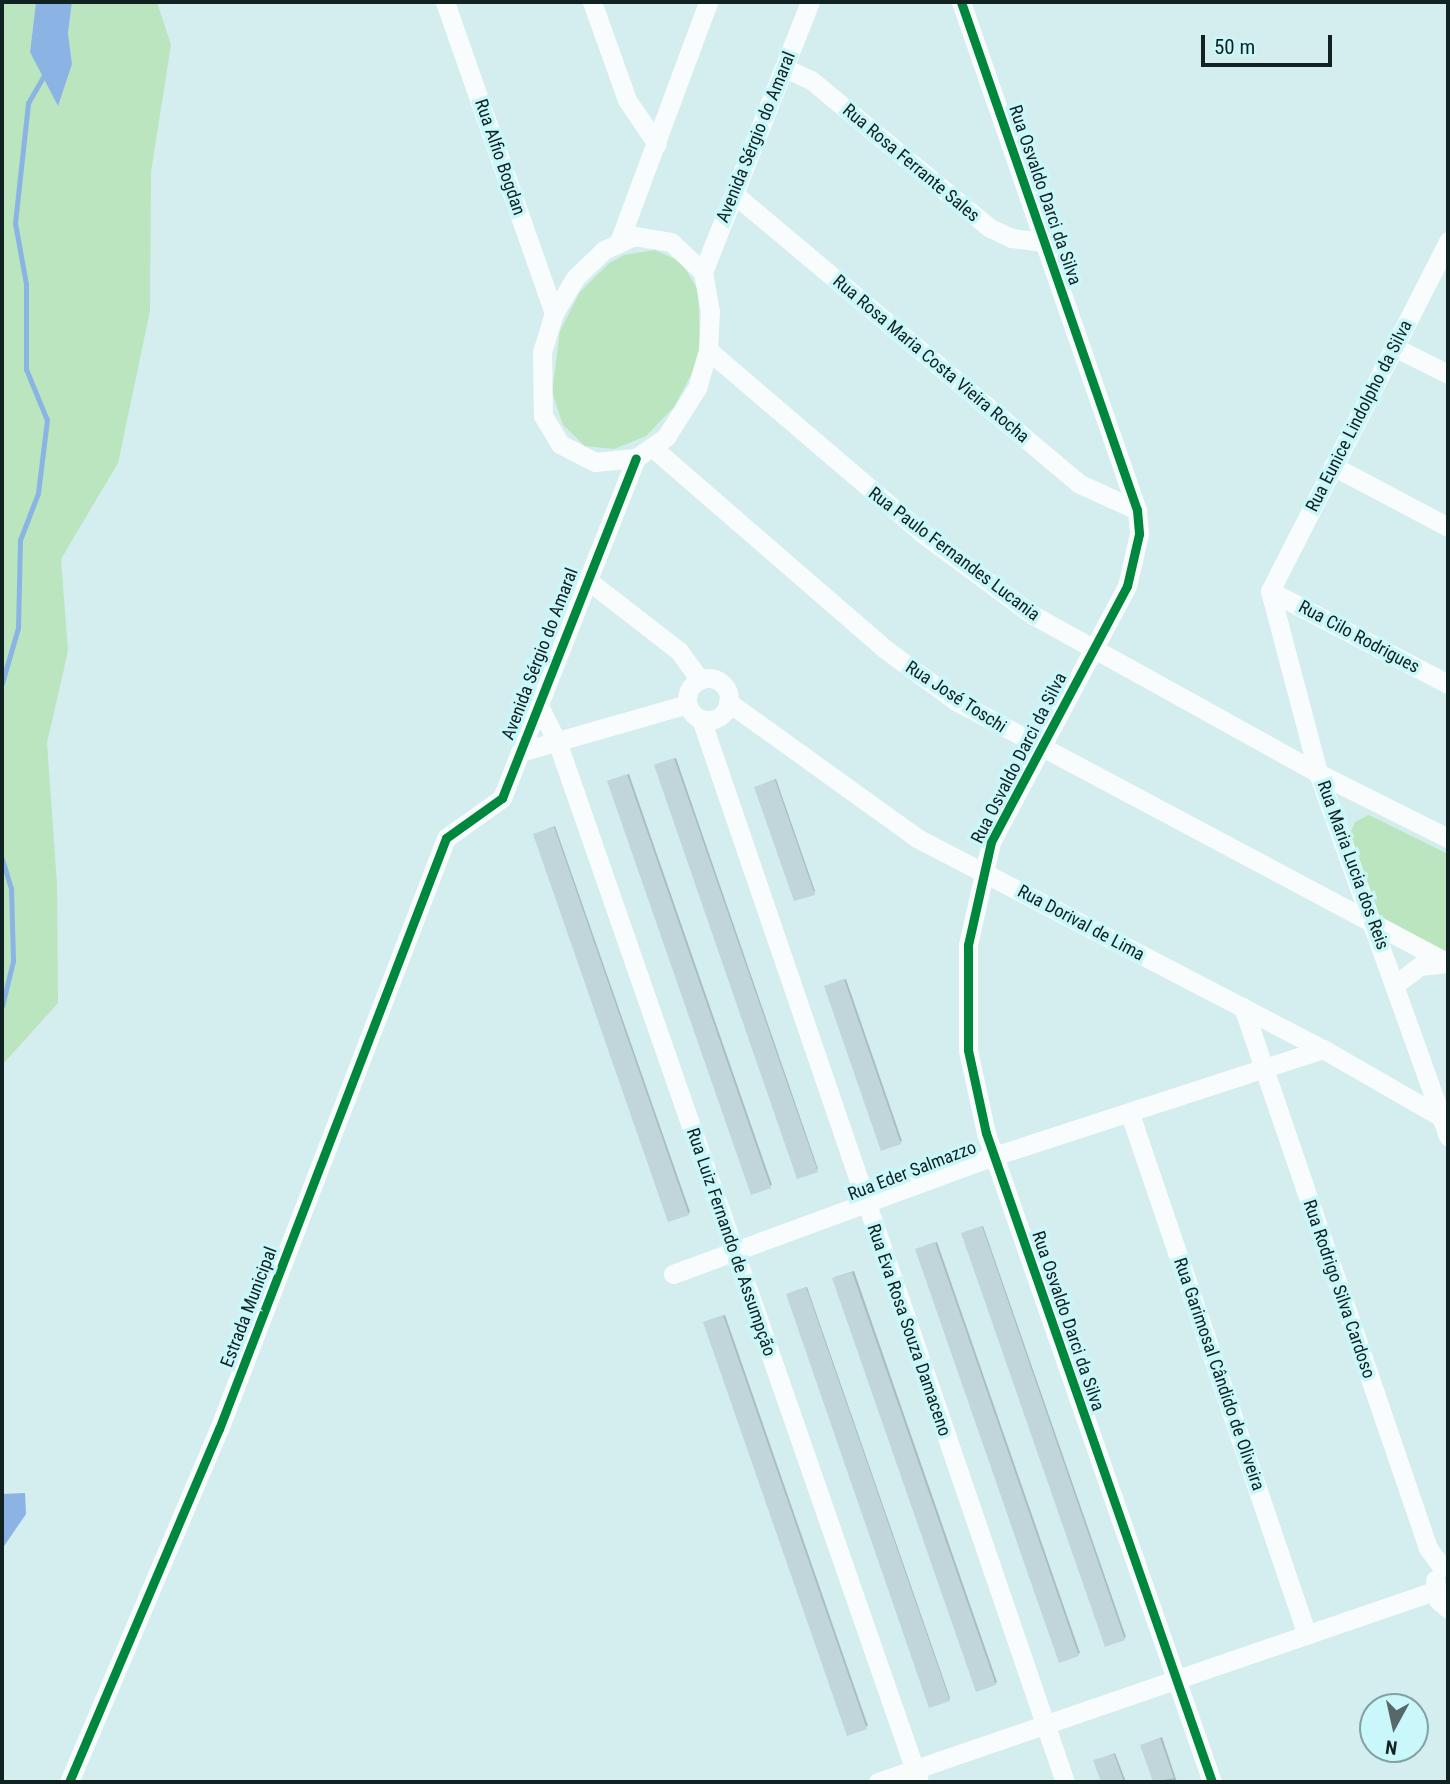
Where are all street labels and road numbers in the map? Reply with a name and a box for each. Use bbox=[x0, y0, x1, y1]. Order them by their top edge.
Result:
street label: Avenida Sérgio do Amaral bbox=[712, 48, 800, 226]
street label: Rua Alfio Bogdan bbox=[470, 96, 530, 218]
street label: Rua Rosa Ferrante Sales bbox=[838, 99, 984, 227]
street label: Rua Osvaldo Darci da Silva bbox=[1004, 102, 1086, 288]
street label: Rua Rosa Maria Costa Vieira Rocha bbox=[828, 271, 1034, 447]
street label: Rua Eunice Lindolpho da Silva bbox=[1301, 317, 1417, 515]
street label: Rua Paulo Fernandes Lucania bbox=[864, 482, 1044, 626]
street label: Avenida Sérgio do Amaral bbox=[497, 565, 583, 743]
street label: Rua Cilo Rodrigues bbox=[1295, 596, 1423, 678]
street label: Rua José Toschi bbox=[901, 656, 1011, 738]
street label: Rua Osvaldo Darci da Silva bbox=[967, 669, 1071, 847]
street label: Rua Maria Lucia dos Reis bbox=[1312, 778, 1394, 952]
street label: Rua Dorival de Lima bbox=[1014, 880, 1148, 966]
street label: Rua Luiz Fernando de Assumpção bbox=[682, 1125, 780, 1359]
street label: Rua Eder Salmazzo bbox=[845, 1137, 979, 1205]
street label: Rua Rodrigo Silva Cardoso bbox=[1298, 1197, 1380, 1381]
street label: Rua Eva Rosa Souza Damaceno bbox=[863, 1221, 955, 1439]
street label: Rua Osvaldo Darci da Silva bbox=[1027, 1228, 1109, 1414]
street label: Estrada Municipal bbox=[216, 1244, 282, 1370]
street label: Rua Garimosal Cândido de Oliveira bbox=[1169, 1255, 1269, 1493]

